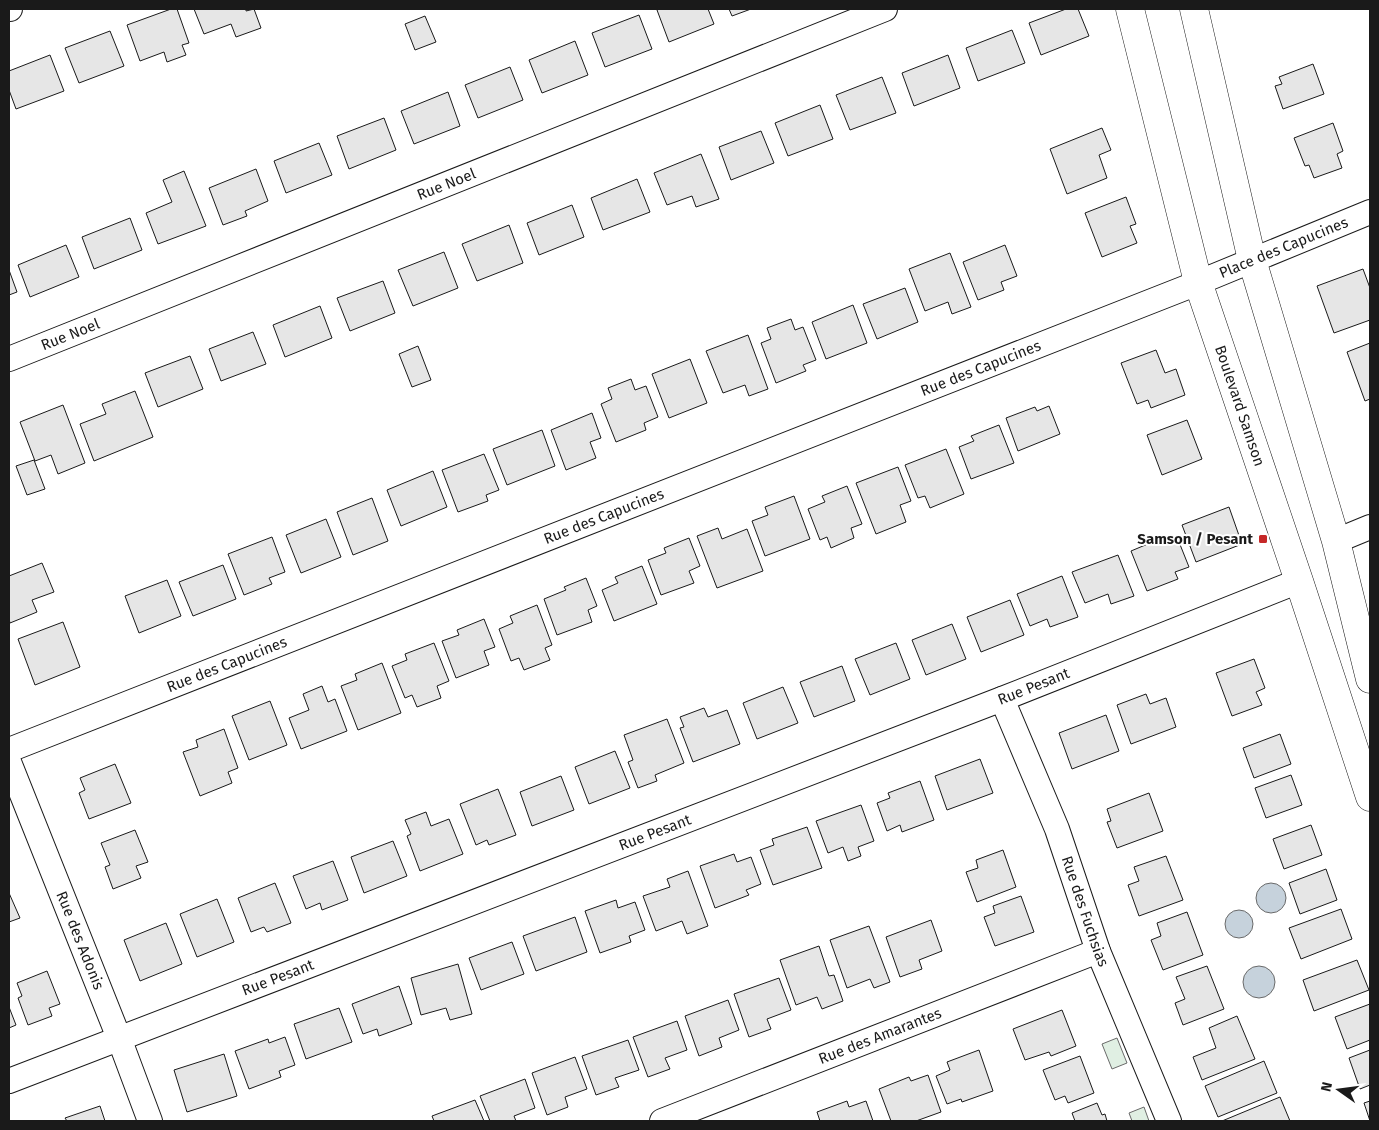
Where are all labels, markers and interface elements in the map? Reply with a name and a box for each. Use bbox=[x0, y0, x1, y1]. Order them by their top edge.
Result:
street label: Rue Noel bbox=[414, 164, 479, 204]
street label: Place des Capucines bbox=[1216, 213, 1351, 282]
street label: Rue Noel bbox=[38, 315, 103, 354]
street label: Rue des Capucines bbox=[918, 337, 1043, 400]
street label: Boulevard Samson bbox=[1211, 343, 1269, 469]
street label: Rue des Capucines bbox=[541, 485, 666, 548]
place label: Samson / Pesant bbox=[1137, 530, 1253, 548]
marker: Samson / Pesant bbox=[1257, 533, 1269, 545]
street label: Rue des Capucines bbox=[164, 633, 289, 696]
street label: Rue Pesant bbox=[995, 664, 1073, 709]
street label: Rue Pesant bbox=[616, 810, 694, 855]
street label: Rue des Fuchsias bbox=[1058, 853, 1113, 969]
street label: Rue des Adonis bbox=[52, 888, 108, 992]
street label: Rue Pesant bbox=[239, 955, 317, 1000]
street label: Rue des Amarantes bbox=[816, 1004, 944, 1068]
north arrow bbox=[1314, 1065, 1364, 1115]
text: N bbox=[1317, 1080, 1336, 1094]

